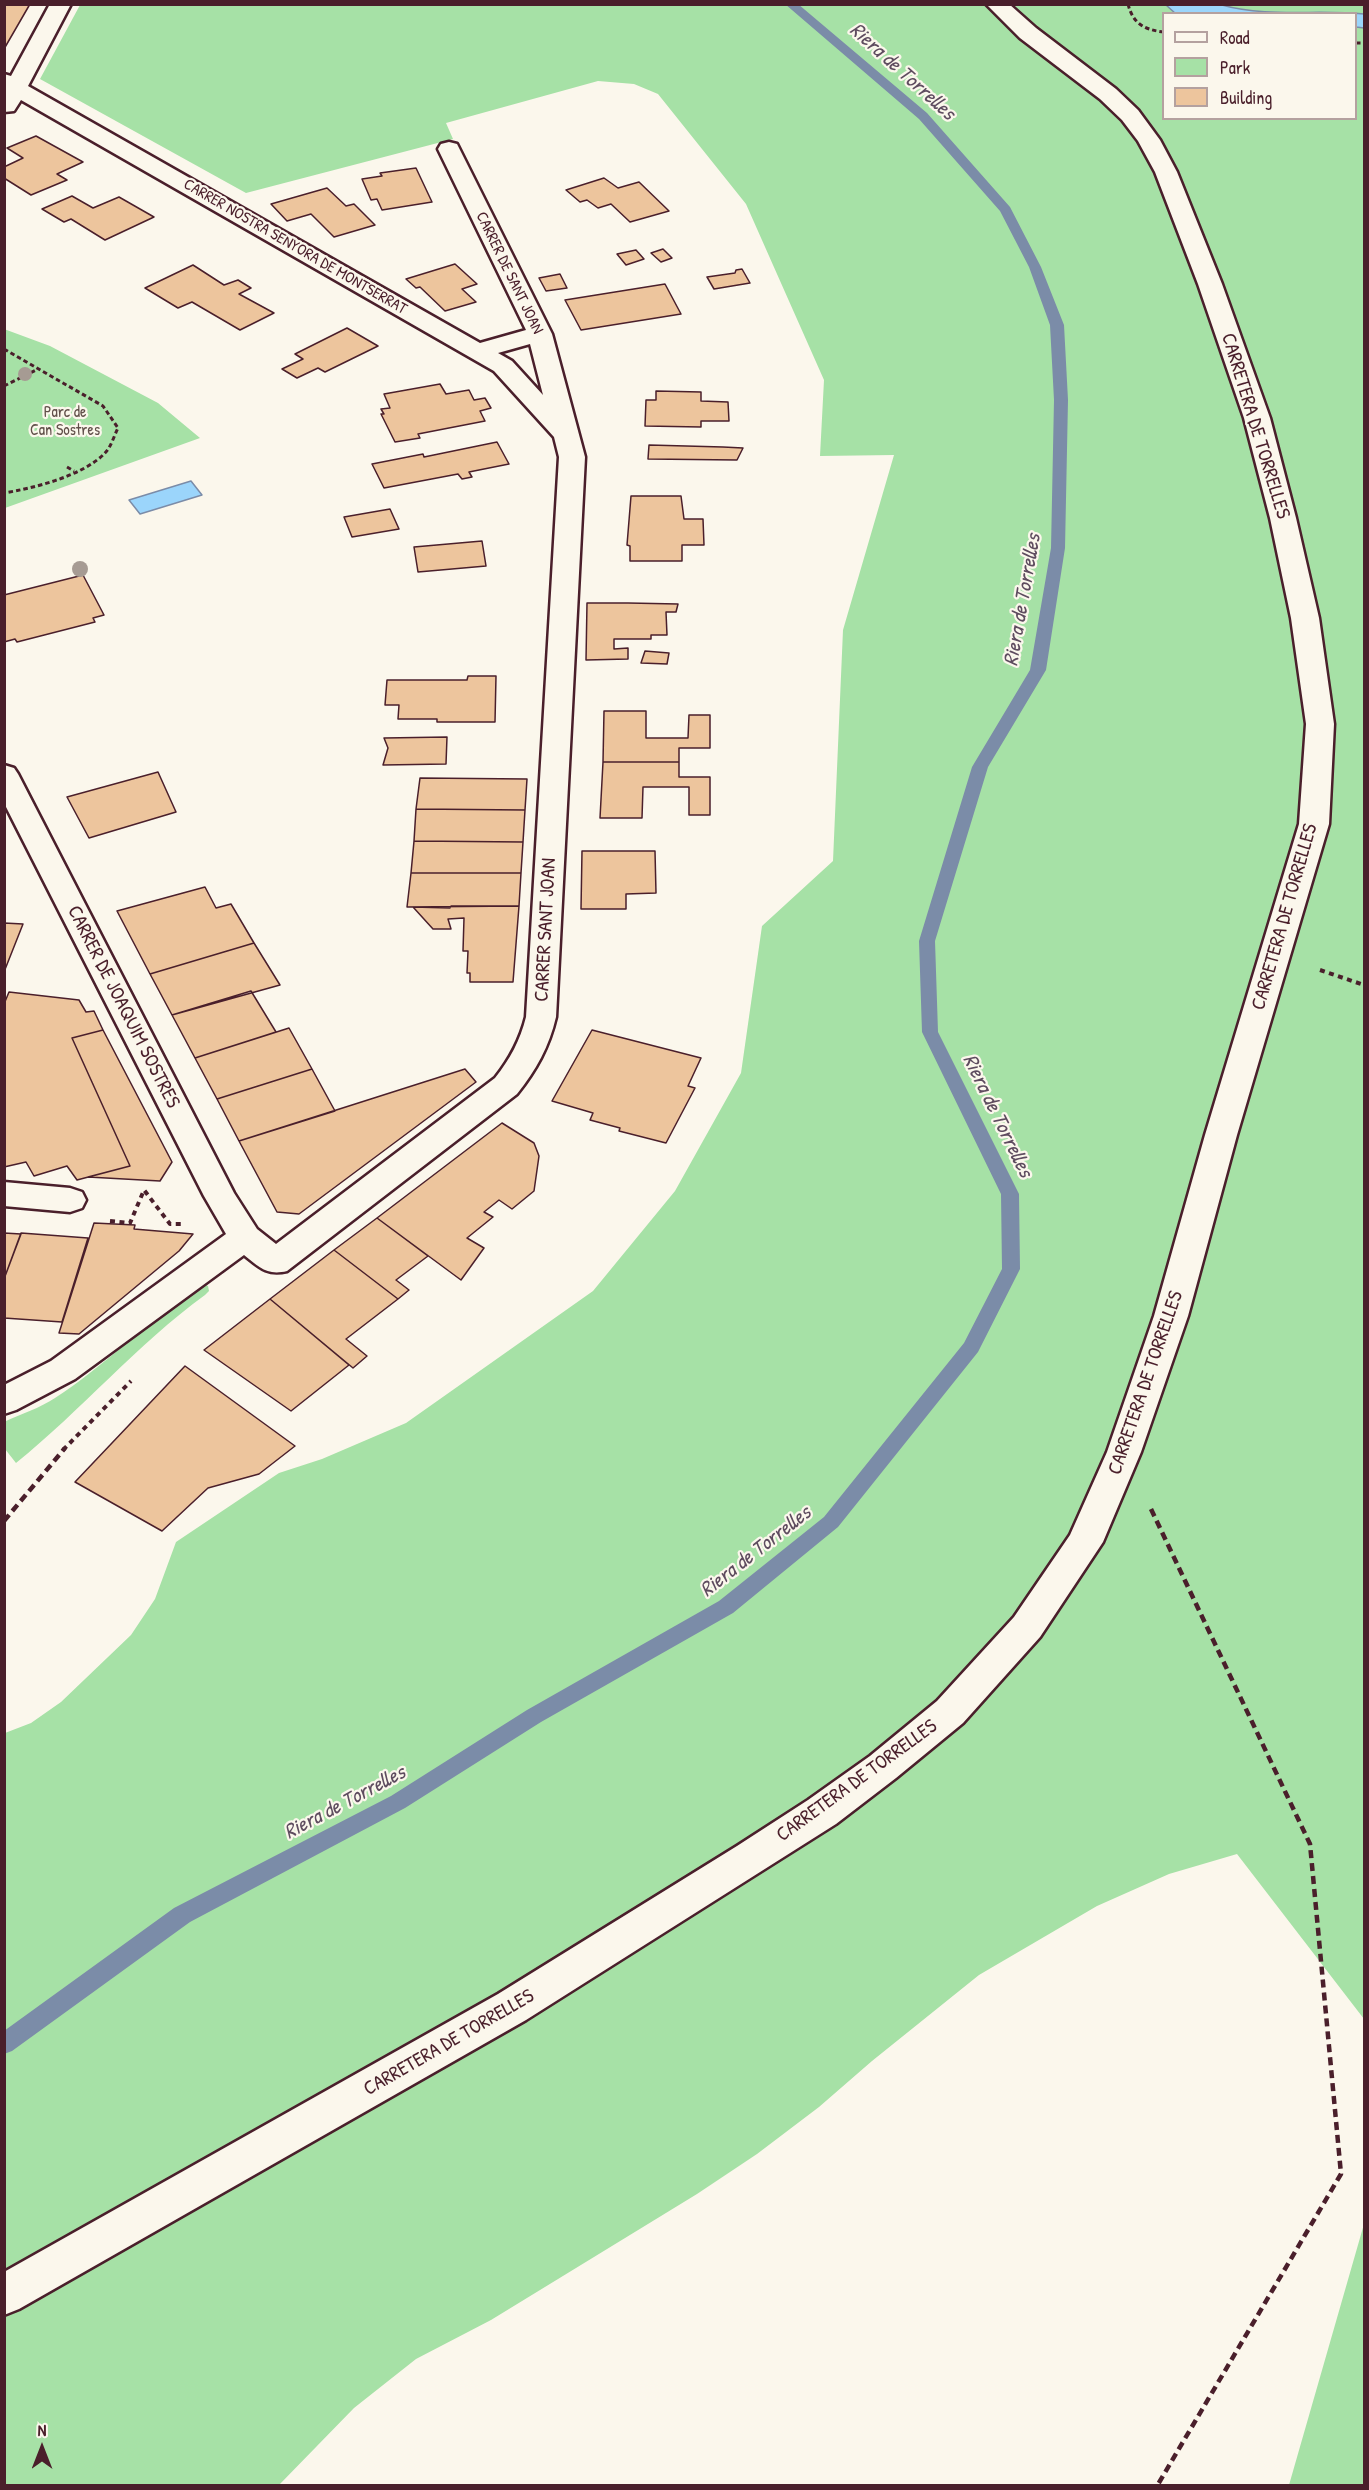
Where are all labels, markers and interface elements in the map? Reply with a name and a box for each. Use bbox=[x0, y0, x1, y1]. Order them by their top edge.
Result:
legend bbox=[1162, 12, 1357, 120]
water label: Riera de Torrelles bbox=[844, 18, 960, 126]
text: Road bbox=[1220, 25, 1250, 50]
text: Park bbox=[1220, 55, 1250, 80]
text: Building bbox=[1220, 85, 1272, 110]
street label: CARRER NOSTRA SENYORA DE MONTSERRAT bbox=[180, 175, 410, 319]
street label: CARRER DE SANT JOAN bbox=[471, 209, 547, 337]
street label: CARRETERA DE TORRELLES bbox=[1215, 330, 1295, 522]
park label: Parc de Can Sostres bbox=[30, 403, 100, 441]
water label: Riera de Torrelles bbox=[999, 532, 1047, 668]
street label: CARRETERA DE TORRELLES bbox=[1247, 821, 1323, 1013]
street label: CARRER SANT JOAN bbox=[530, 858, 562, 1002]
street label: CARRER DE JOAQUIM SOSTRES bbox=[61, 902, 185, 1112]
water label: Riera de Torrelles bbox=[956, 1051, 1038, 1181]
street label: CARRETERA DE TORRELLES bbox=[1103, 1288, 1189, 1478]
water label: Riera de Torrelles bbox=[696, 1501, 816, 1603]
street label: CARRETERA DE TORRELLES bbox=[772, 1715, 942, 1847]
water label: Riera de Torrelles bbox=[280, 1761, 410, 1845]
street label: CARRETERA DE TORRELLES bbox=[360, 1984, 538, 2102]
north arrow bbox=[12, 2418, 72, 2478]
text: N bbox=[38, 2419, 46, 2441]

